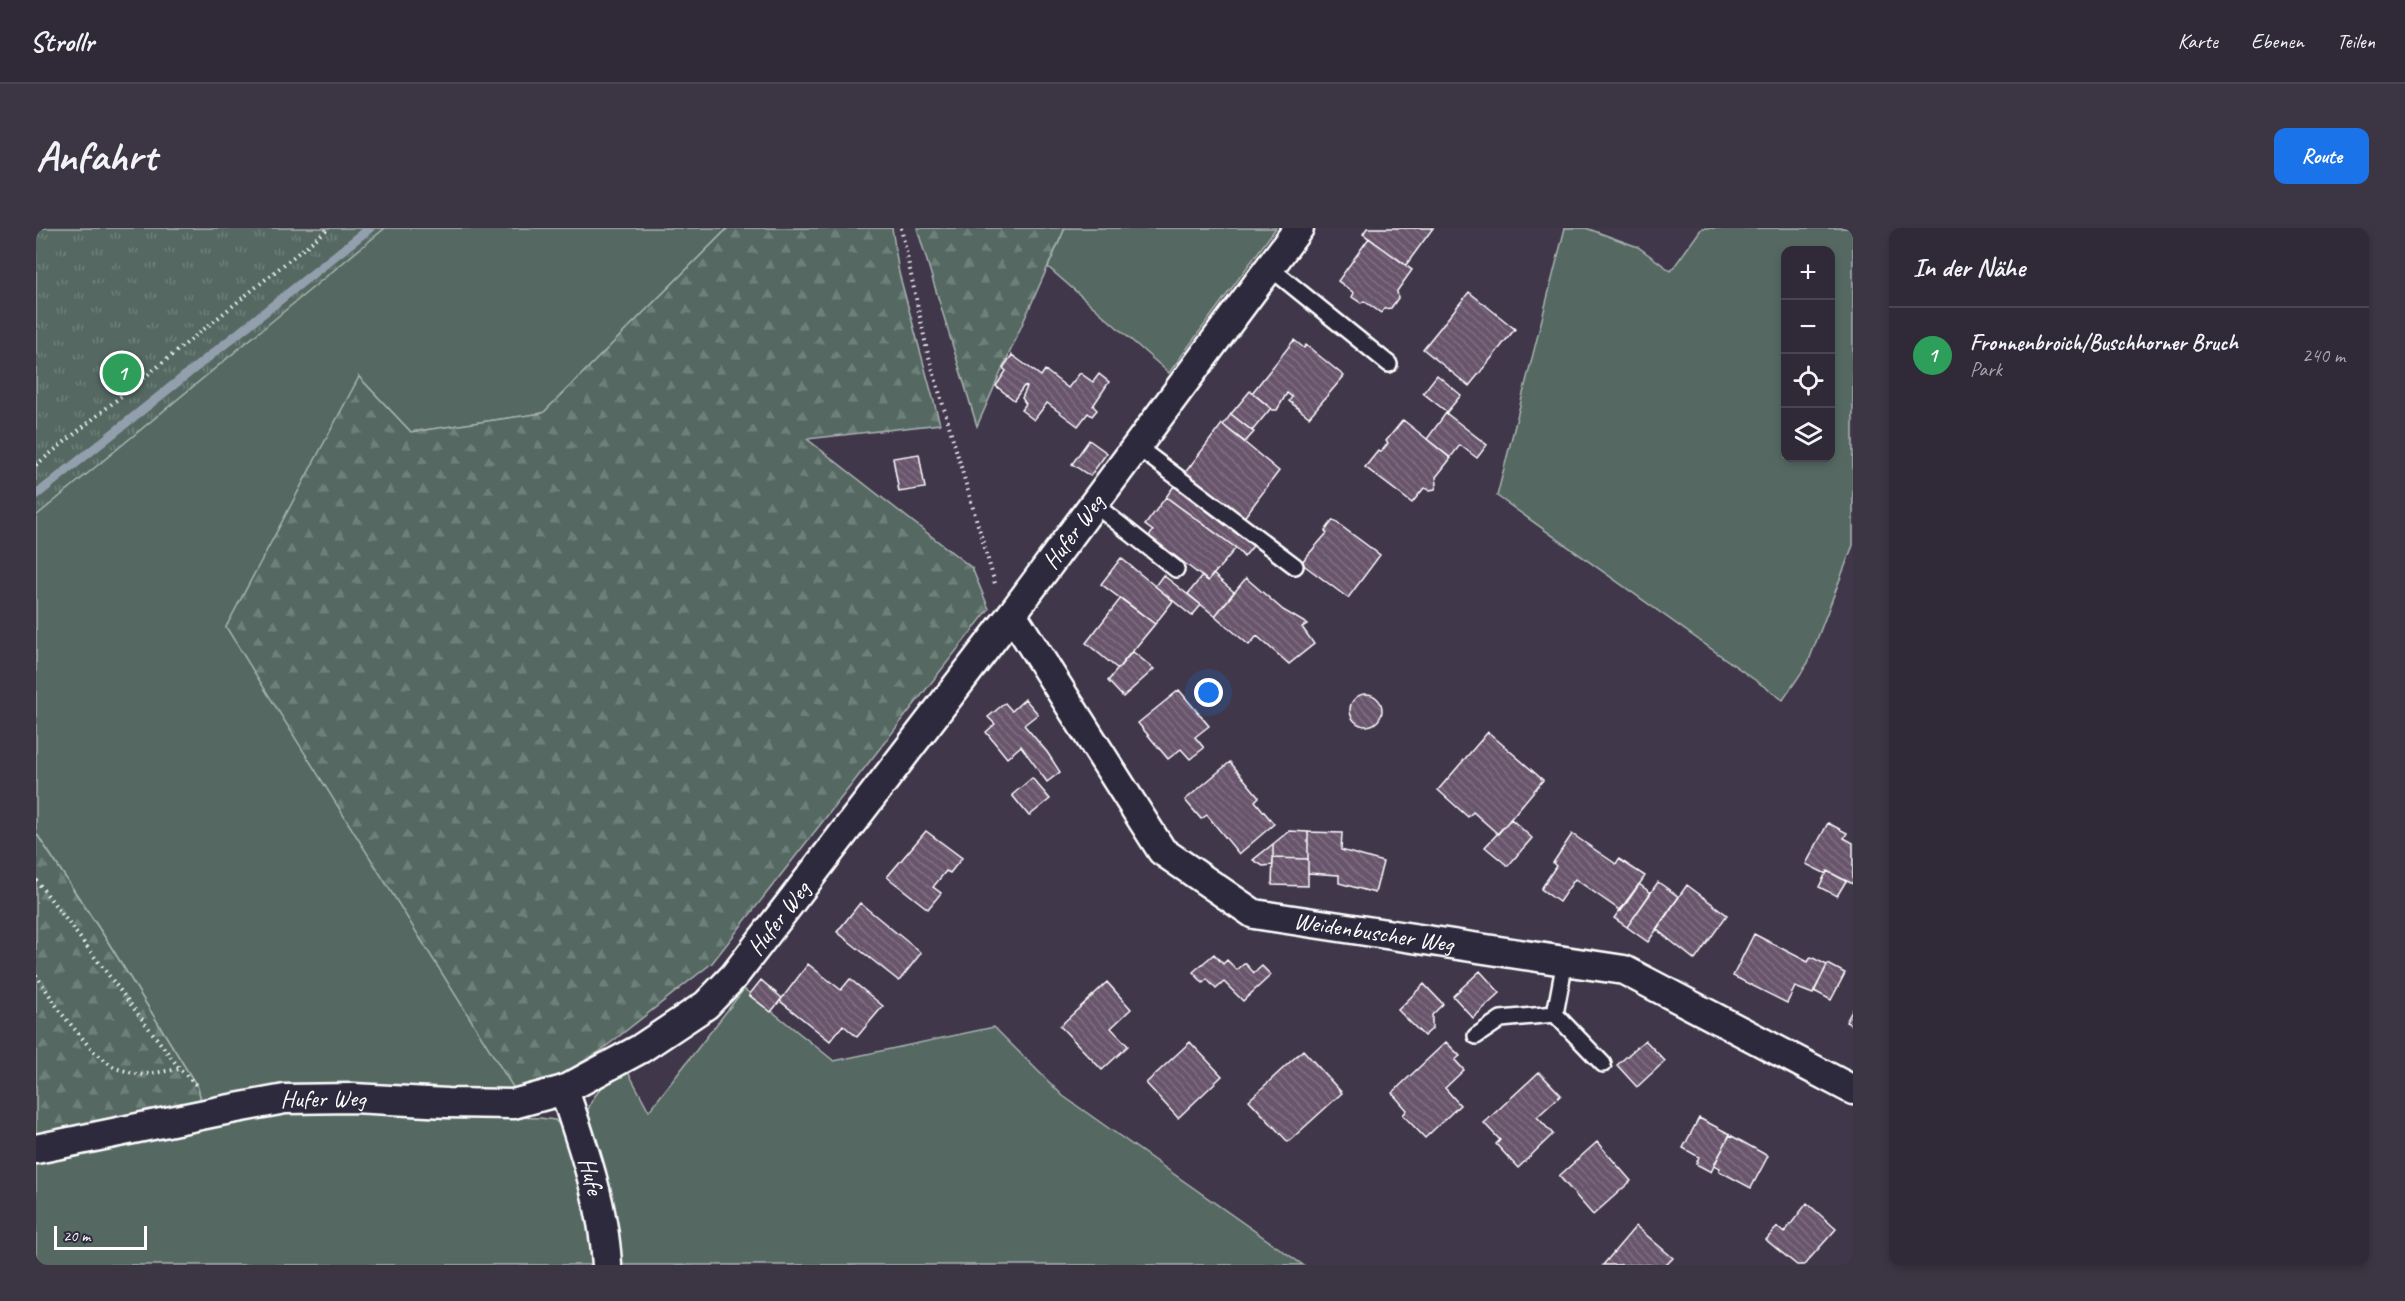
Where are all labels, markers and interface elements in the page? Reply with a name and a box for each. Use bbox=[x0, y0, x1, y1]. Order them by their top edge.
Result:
text: Strollr bbox=[30, 24, 94, 59]
text: Karte bbox=[2178, 28, 2218, 54]
text: Ebenen bbox=[2251, 28, 2304, 54]
text: Teilen bbox=[2337, 28, 2375, 54]
button: Route bbox=[2274, 128, 2369, 184]
text: Anfahrt bbox=[36, 130, 156, 183]
map controls bbox=[1781, 246, 1835, 462]
button: + bbox=[1781, 246, 1835, 300]
text: In der Nähe bbox=[1913, 251, 2025, 284]
button: − bbox=[1781, 300, 1835, 354]
text: Fronnenbroich/Buschhorner Bruch bbox=[1970, 329, 2238, 357]
text: 1 bbox=[1928, 343, 1937, 368]
text: 240 m bbox=[2302, 343, 2345, 368]
pin: 1 bbox=[102, 350, 142, 396]
button: locate bbox=[1781, 354, 1835, 408]
text: Park bbox=[1970, 357, 2002, 382]
button: layers bbox=[1781, 408, 1835, 462]
street label: Hufer Weg bbox=[1036, 487, 1112, 575]
your location bbox=[1194, 678, 1223, 707]
street label: Hufer Weg bbox=[741, 874, 817, 961]
street label: Weidenbuscher Weg bbox=[1292, 905, 1458, 959]
street label: Hufer Weg bbox=[280, 1083, 368, 1114]
street label: Hufe bbox=[572, 1154, 611, 1200]
scale bar bbox=[54, 1223, 147, 1250]
text: 20 m bbox=[63, 1226, 90, 1246]

